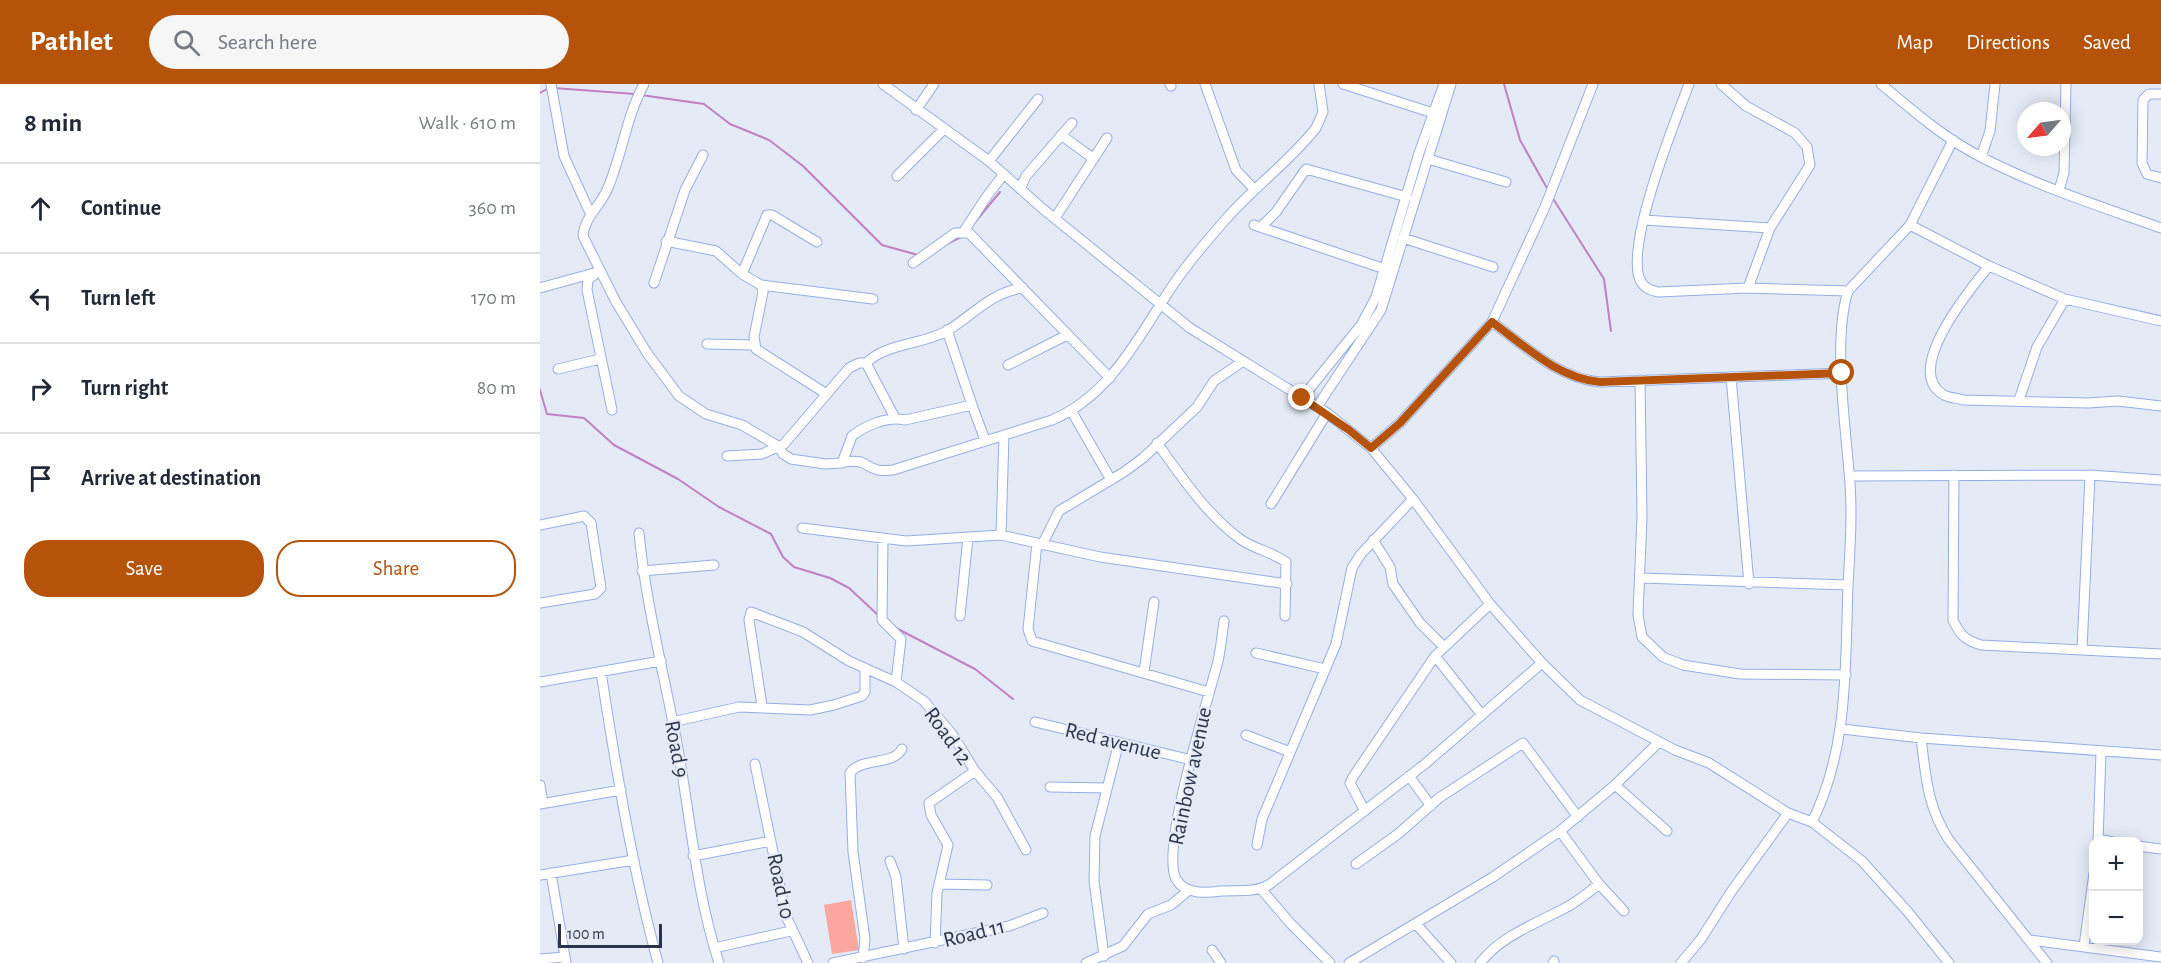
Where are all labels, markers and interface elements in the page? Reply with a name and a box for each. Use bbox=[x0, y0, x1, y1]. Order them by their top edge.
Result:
search box bbox=[149, 15, 569, 69]
icon: search bbox=[170, 26, 203, 59]
text: Pathlet bbox=[30, 28, 113, 56]
text: Search here bbox=[218, 31, 317, 53]
text: Map bbox=[1897, 32, 1933, 53]
text: Directions bbox=[1966, 32, 2050, 53]
text: Saved bbox=[2083, 32, 2131, 53]
north arrow bbox=[2017, 102, 2071, 156]
text: 8 min bbox=[24, 110, 82, 136]
text: Walk · 610 m bbox=[419, 113, 516, 133]
icon: ahead bbox=[24, 192, 57, 225]
text: Continue bbox=[81, 197, 161, 219]
text: 360 m bbox=[469, 198, 516, 218]
icon: left bbox=[24, 282, 57, 315]
text: Turn left bbox=[81, 287, 155, 309]
text: 170 m bbox=[471, 288, 516, 308]
route start bbox=[1828, 359, 1854, 385]
icon: right bbox=[24, 372, 57, 405]
text: Turn right bbox=[81, 377, 168, 399]
text: 80 m bbox=[477, 378, 516, 398]
route end bbox=[1288, 384, 1314, 410]
icon: arrive bbox=[24, 462, 57, 495]
text: Arrive at destination bbox=[81, 467, 261, 489]
button: Save bbox=[24, 540, 264, 597]
button: Share bbox=[276, 540, 516, 597]
street label: Road 12 bbox=[920, 703, 976, 769]
street label: Rainbow avenue bbox=[1165, 705, 1215, 847]
street label: Red avenue bbox=[1063, 718, 1163, 764]
street label: Road 9 bbox=[661, 719, 693, 779]
map controls bbox=[2089, 837, 2143, 945]
button: + bbox=[2089, 837, 2143, 891]
street label: Road 10 bbox=[763, 851, 799, 921]
button: − bbox=[2089, 891, 2143, 945]
street label: Road 11 bbox=[941, 915, 1007, 951]
scale bar bbox=[558, 921, 662, 948]
text: 100 m bbox=[567, 926, 605, 942]

